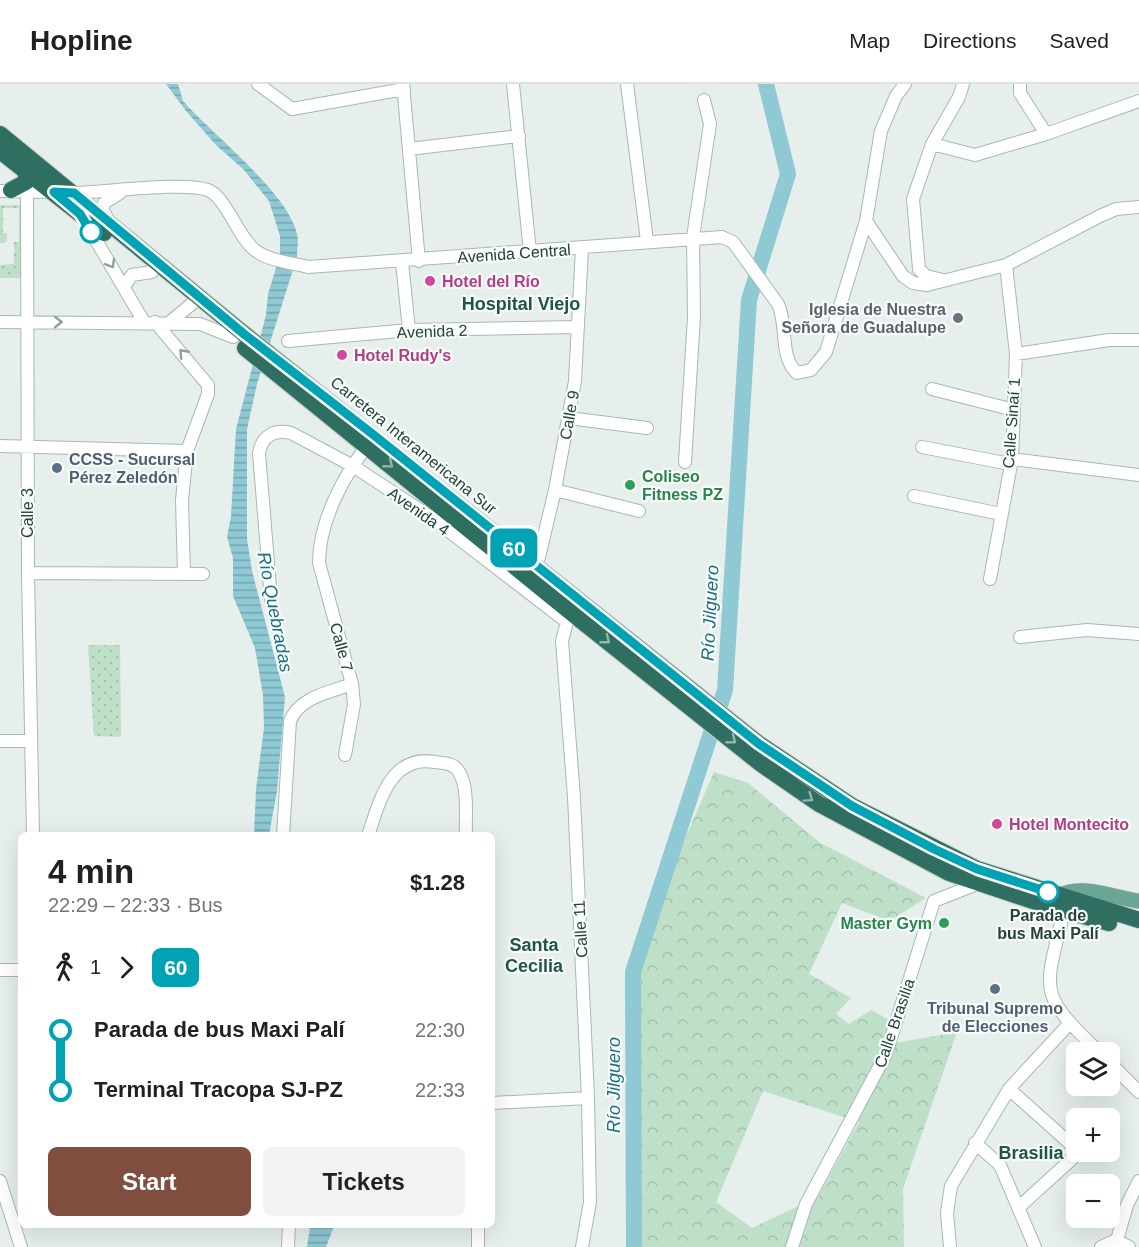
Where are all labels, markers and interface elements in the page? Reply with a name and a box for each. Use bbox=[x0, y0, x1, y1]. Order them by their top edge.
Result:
text: Hopline bbox=[30, 25, 133, 56]
text: Map bbox=[849, 29, 890, 52]
text: Directions bbox=[923, 29, 1016, 52]
text: Saved bbox=[1049, 29, 1109, 52]
unlabelled marker bbox=[80, 221, 102, 243]
street label: Avenida Central bbox=[457, 241, 571, 266]
one-way arrow bbox=[103, 258, 115, 268]
place label: Hotel del Río bbox=[442, 273, 540, 290]
marker: Hotel del Río bbox=[423, 274, 437, 288]
district label: Hospital Viejo bbox=[462, 294, 580, 314]
place label: Iglesia de Nuestra Señora de Guadalupe bbox=[782, 301, 946, 336]
marker: Iglesia de Nuestra Señora de Guadalupe bbox=[951, 311, 965, 325]
one-way arrow bbox=[54, 316, 63, 328]
street label: Avenida 2 bbox=[396, 322, 468, 341]
place label: Hotel Rudy's bbox=[354, 347, 451, 364]
marker: Hotel Rudy's bbox=[335, 348, 349, 362]
one-way arrow bbox=[179, 349, 190, 360]
street label: Carretera Interamericana Sur bbox=[327, 373, 500, 518]
street label: Calle Sinaí 1 bbox=[1000, 377, 1023, 469]
street label: Calle 9 bbox=[557, 389, 582, 441]
place label: CCSS - Sucursal Pérez Zeledón bbox=[69, 451, 195, 486]
one-way arrow bbox=[383, 457, 394, 468]
marker: CCSS - Sucursal Pérez Zeledón bbox=[50, 461, 64, 475]
place label: Coliseo Fitness PZ bbox=[642, 468, 723, 503]
marker: Coliseo Fitness PZ bbox=[623, 478, 637, 492]
street label: Avenida 4 bbox=[385, 484, 453, 539]
street label: Calle 3 bbox=[19, 488, 36, 538]
line badge: 60 bbox=[487, 528, 541, 568]
text: 60 bbox=[502, 537, 526, 560]
water label: Río Quebradas bbox=[254, 550, 296, 674]
water label: Río Jilguero bbox=[698, 565, 722, 661]
street label: Calle 7 bbox=[327, 621, 356, 673]
one-way arrow bbox=[599, 633, 610, 644]
one-way arrow bbox=[725, 733, 736, 744]
one-way arrow bbox=[803, 791, 814, 802]
place label: Hotel Montecito bbox=[1009, 816, 1129, 833]
marker: Hotel Montecito bbox=[990, 817, 1004, 831]
text: 4 min bbox=[48, 853, 134, 890]
text: $1.28 bbox=[410, 870, 465, 895]
marker: Parada de bus Maxi Palí bbox=[1037, 881, 1059, 903]
text: 22:29 – 22:33 · Bus bbox=[48, 894, 223, 916]
street label: Calle 11 bbox=[571, 900, 590, 958]
place label: Parada de bus Maxi Palí bbox=[997, 907, 1099, 942]
place label: Master Gym bbox=[840, 915, 932, 932]
marker: Master Gym bbox=[937, 916, 951, 930]
district label: Santa Cecilia bbox=[505, 935, 564, 976]
icon: walk bbox=[48, 951, 81, 984]
icon: forward bbox=[110, 951, 143, 984]
text: 1 bbox=[90, 956, 101, 978]
text: 60 bbox=[164, 956, 187, 979]
street label: Calle Brasilia bbox=[871, 976, 918, 1070]
marker: Tribunal Supremo de Elecciones bbox=[988, 982, 1002, 996]
place label: Tribunal Supremo de Elecciones bbox=[927, 1000, 1063, 1035]
text: Parada de bus Maxi Palí bbox=[94, 1017, 345, 1042]
text: 22:30 bbox=[415, 1019, 465, 1041]
water label: Río Jilguero bbox=[604, 1037, 624, 1133]
map controls bbox=[1066, 1042, 1120, 1228]
button: layers bbox=[1066, 1042, 1120, 1096]
text: Terminal Tracopa SJ-PZ bbox=[94, 1077, 343, 1102]
text: 22:33 bbox=[415, 1079, 465, 1101]
button: + bbox=[1066, 1108, 1120, 1162]
district label: Brasilia bbox=[998, 1143, 1065, 1163]
button: Start bbox=[48, 1147, 251, 1216]
button: Tickets bbox=[263, 1147, 465, 1216]
button: − bbox=[1066, 1174, 1120, 1228]

